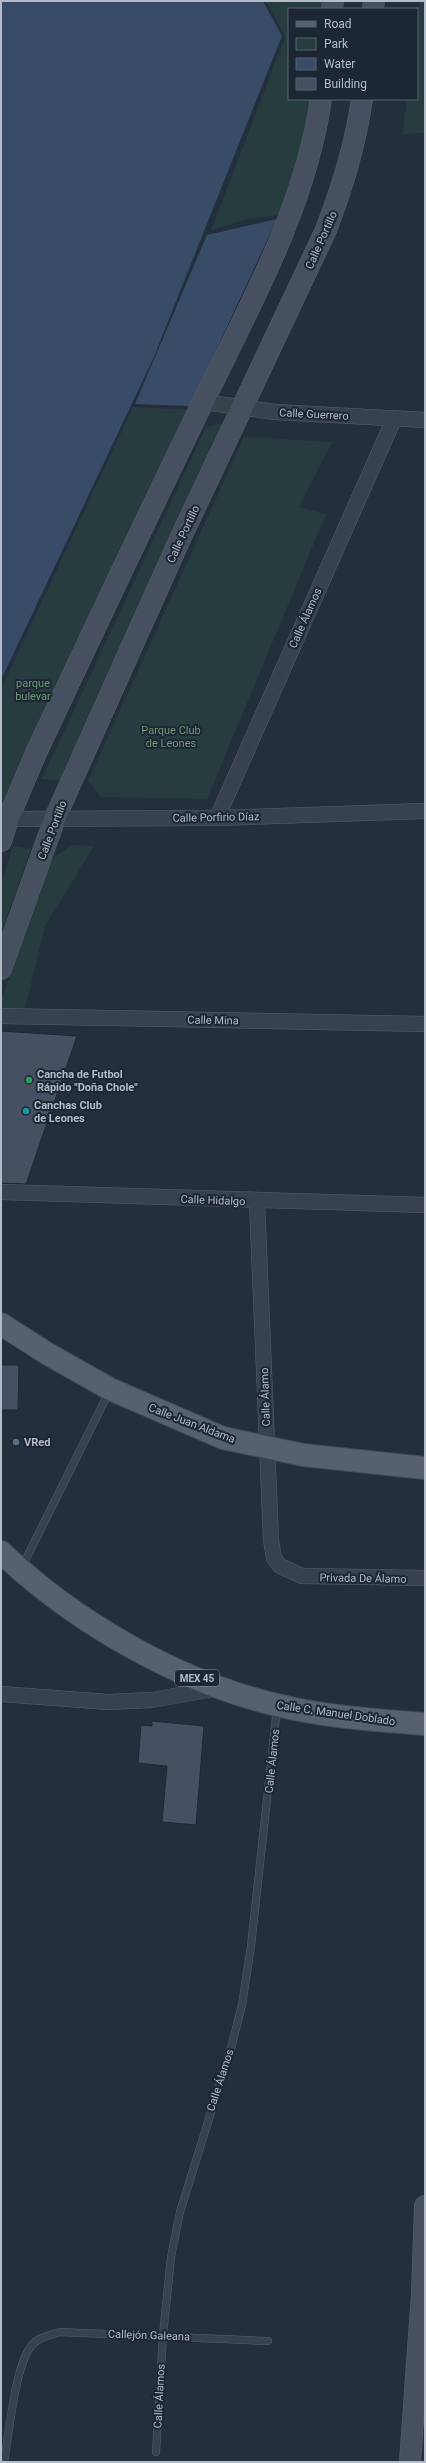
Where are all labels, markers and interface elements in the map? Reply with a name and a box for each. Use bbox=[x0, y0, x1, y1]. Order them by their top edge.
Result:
legend bbox=[288, 8, 418, 100]
text: Road bbox=[324, 17, 352, 31]
text: Park bbox=[324, 37, 349, 51]
text: Water bbox=[324, 57, 355, 71]
text: Building bbox=[324, 77, 367, 91]
street label: Calle Portillo bbox=[303, 209, 340, 271]
street label: Calle Guerrero bbox=[279, 406, 349, 423]
street label: Calle Portillo bbox=[164, 503, 202, 565]
street label: Calle Álamos bbox=[286, 586, 325, 650]
park label: parque bulevar bbox=[15, 677, 51, 703]
park label: Parque Club de Leones bbox=[141, 724, 201, 750]
street label: Calle Portillo bbox=[35, 799, 70, 861]
street label: Calle Porfirio Díaz bbox=[172, 810, 260, 825]
street label: Calle Mina bbox=[187, 1014, 239, 1027]
place label: Cancha de Futbol Rápido "Doña Chole" bbox=[37, 1068, 138, 1094]
marker: Cancha de Futbol Rápido "Doña Chole" bbox=[24, 1075, 34, 1085]
place label: Canchas Club de Leones bbox=[34, 1099, 102, 1125]
marker: Canchas Club de Leones bbox=[21, 1106, 31, 1116]
street label: Calle Hidalgo bbox=[180, 1193, 246, 1208]
street label: Calle Álamo bbox=[258, 1367, 273, 1427]
street label: Calle Juan Aldama bbox=[147, 1401, 237, 1446]
place label: VRed bbox=[24, 1436, 50, 1449]
marker: VRed bbox=[11, 1437, 21, 1447]
street label: Privada De Álamo bbox=[319, 1571, 407, 1586]
road number: MEX 45 bbox=[175, 1670, 219, 1686]
street label: Calle C. Manuel Doblado bbox=[276, 1699, 396, 1728]
street label: Calle Álamos bbox=[263, 1728, 282, 1794]
street label: Calle Álamos bbox=[204, 2047, 237, 2113]
street label: Callejón Galeana bbox=[108, 2328, 190, 2343]
street label: Calle Álamos bbox=[151, 2363, 168, 2429]

